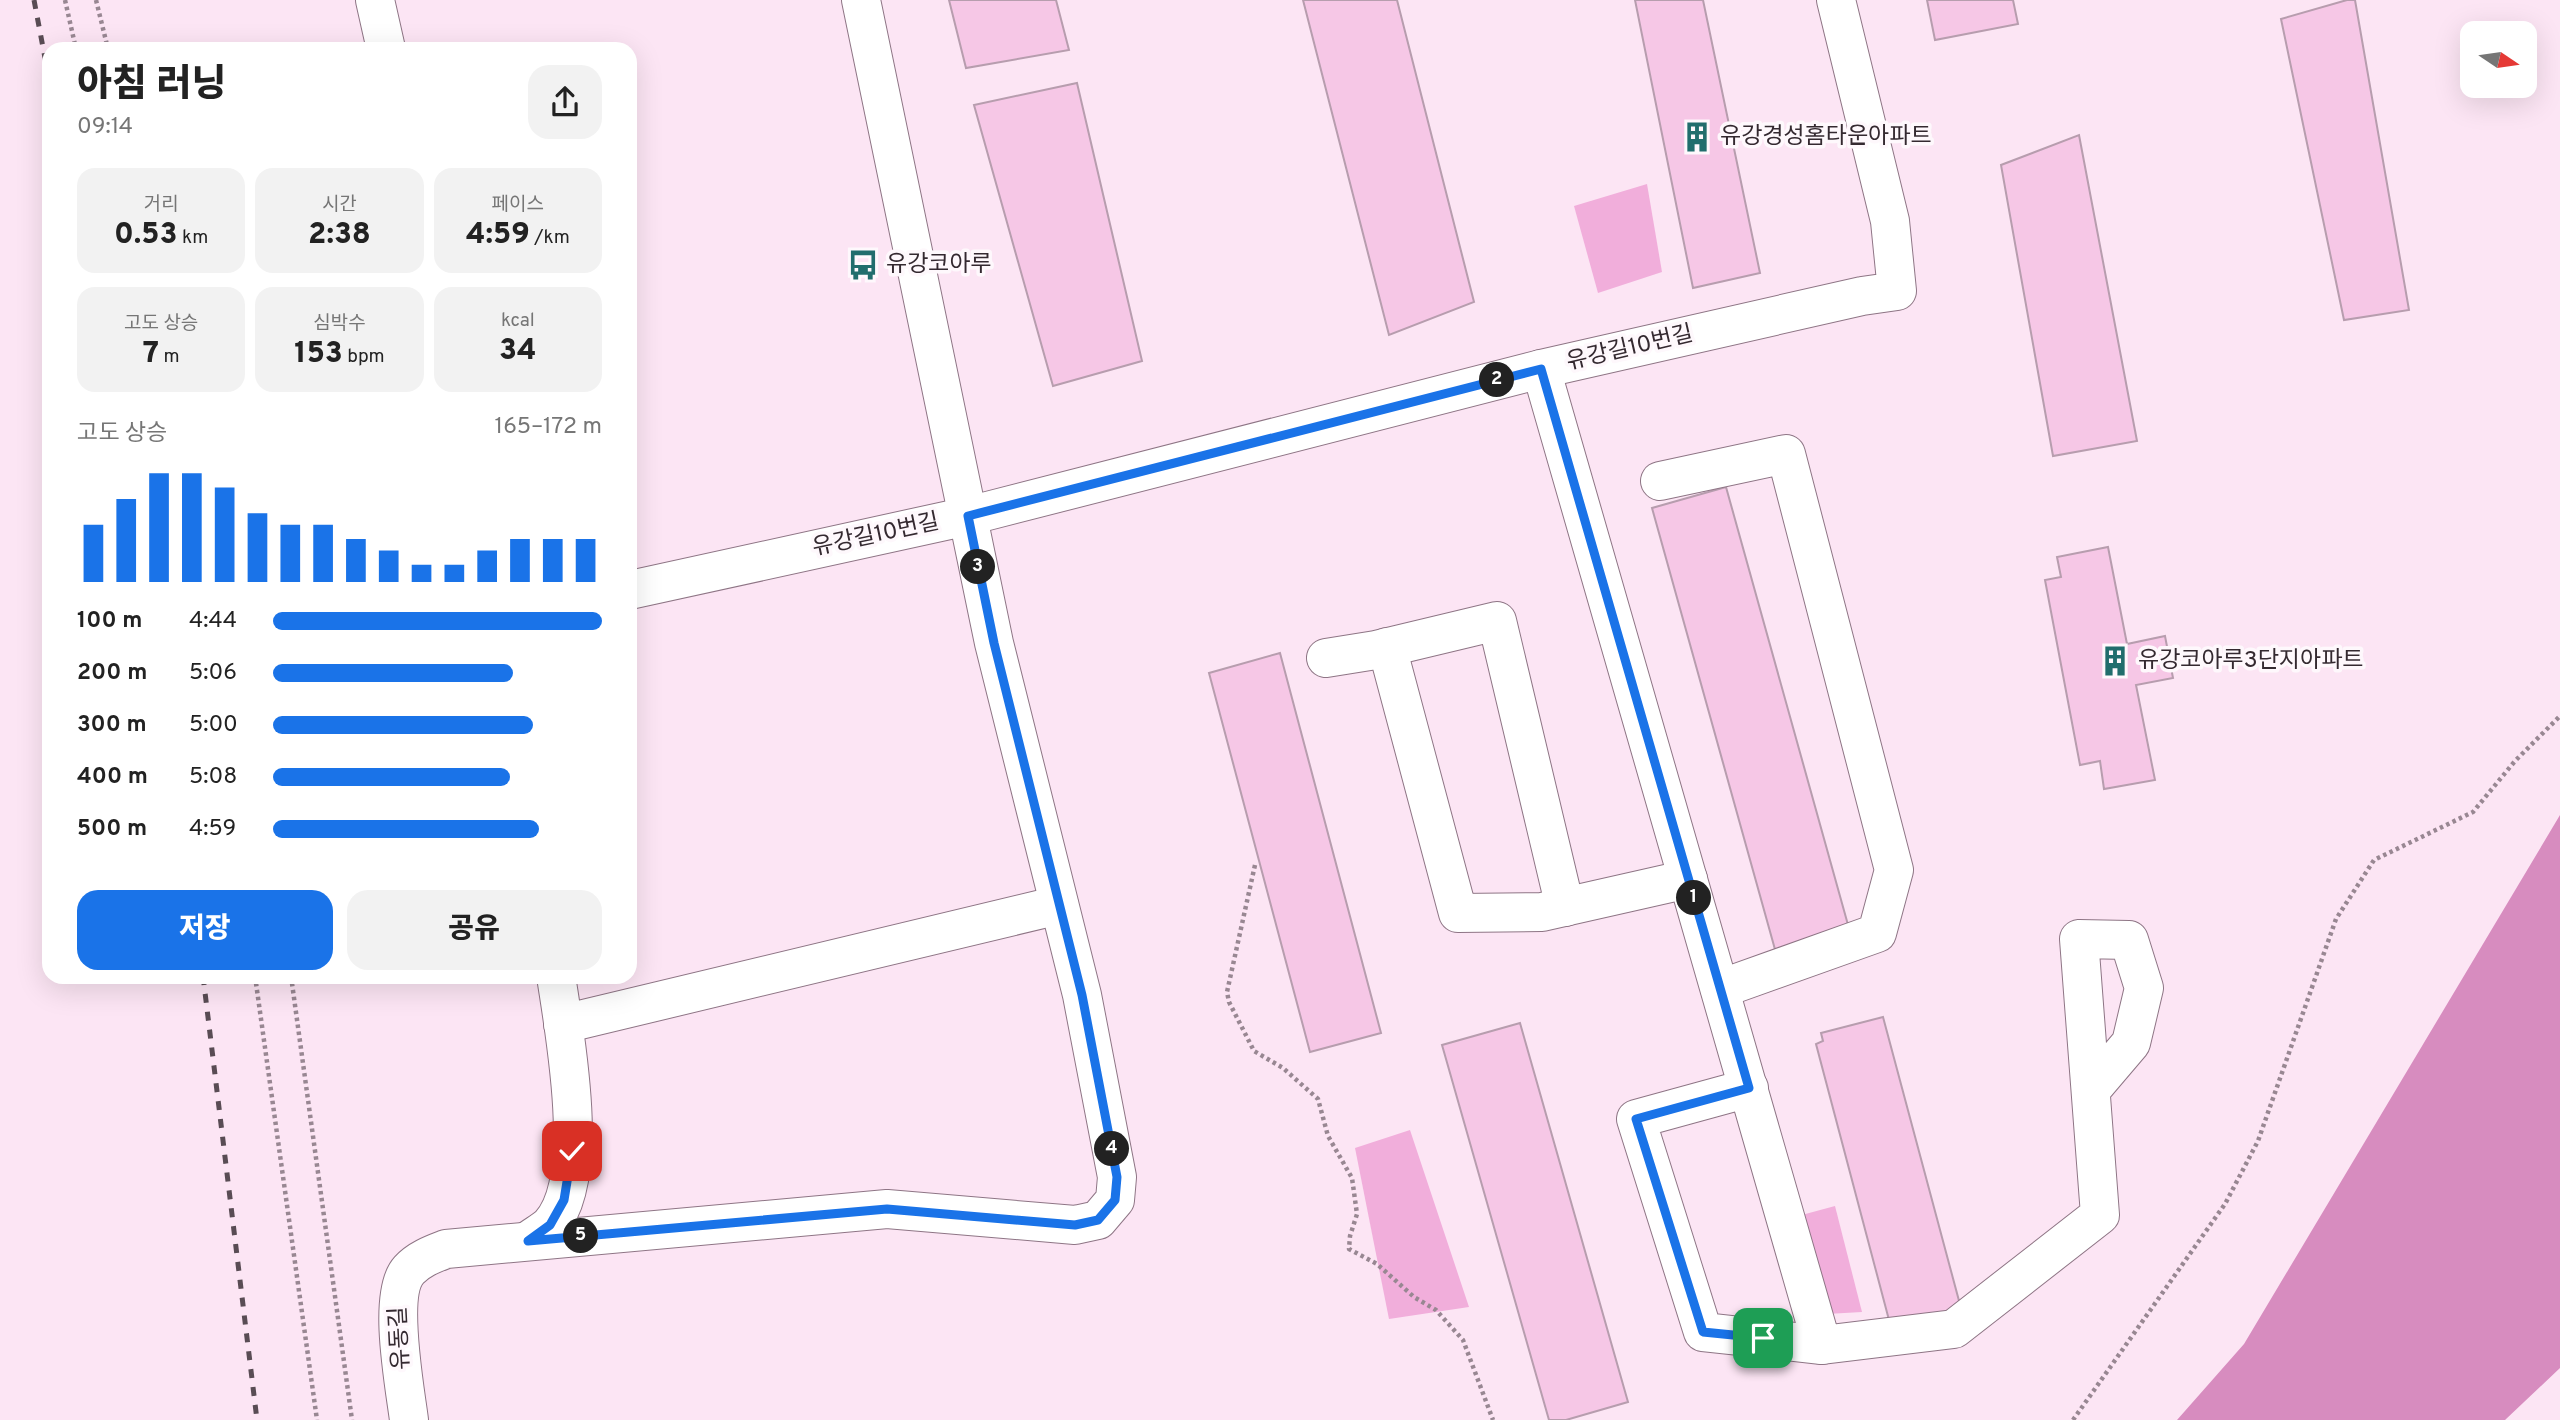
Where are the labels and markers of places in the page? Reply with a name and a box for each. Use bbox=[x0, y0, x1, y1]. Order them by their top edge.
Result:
building icon: 유강경성홈타운아파트 bbox=[1680, 120, 1714, 154]
place label: 유강경성홈타운아파트 bbox=[1720, 123, 1932, 152]
bus stop icon: 유강코아루 bbox=[846, 248, 880, 282]
place label: 유강코아루 bbox=[886, 251, 992, 280]
pin: 2 bbox=[1480, 362, 1514, 398]
pin: 3 bbox=[960, 550, 996, 584]
building icon: 유강코아루3단지아파트 bbox=[2098, 644, 2132, 678]
place label: 유강코아루3단지아파트 bbox=[2138, 647, 2363, 676]
pin: 1 bbox=[1676, 880, 1712, 916]
pin bbox=[542, 1121, 602, 1181]
pin: 4 bbox=[1094, 1132, 1130, 1166]
pin: 5 bbox=[564, 1218, 598, 1254]
pin bbox=[1733, 1308, 1793, 1368]

